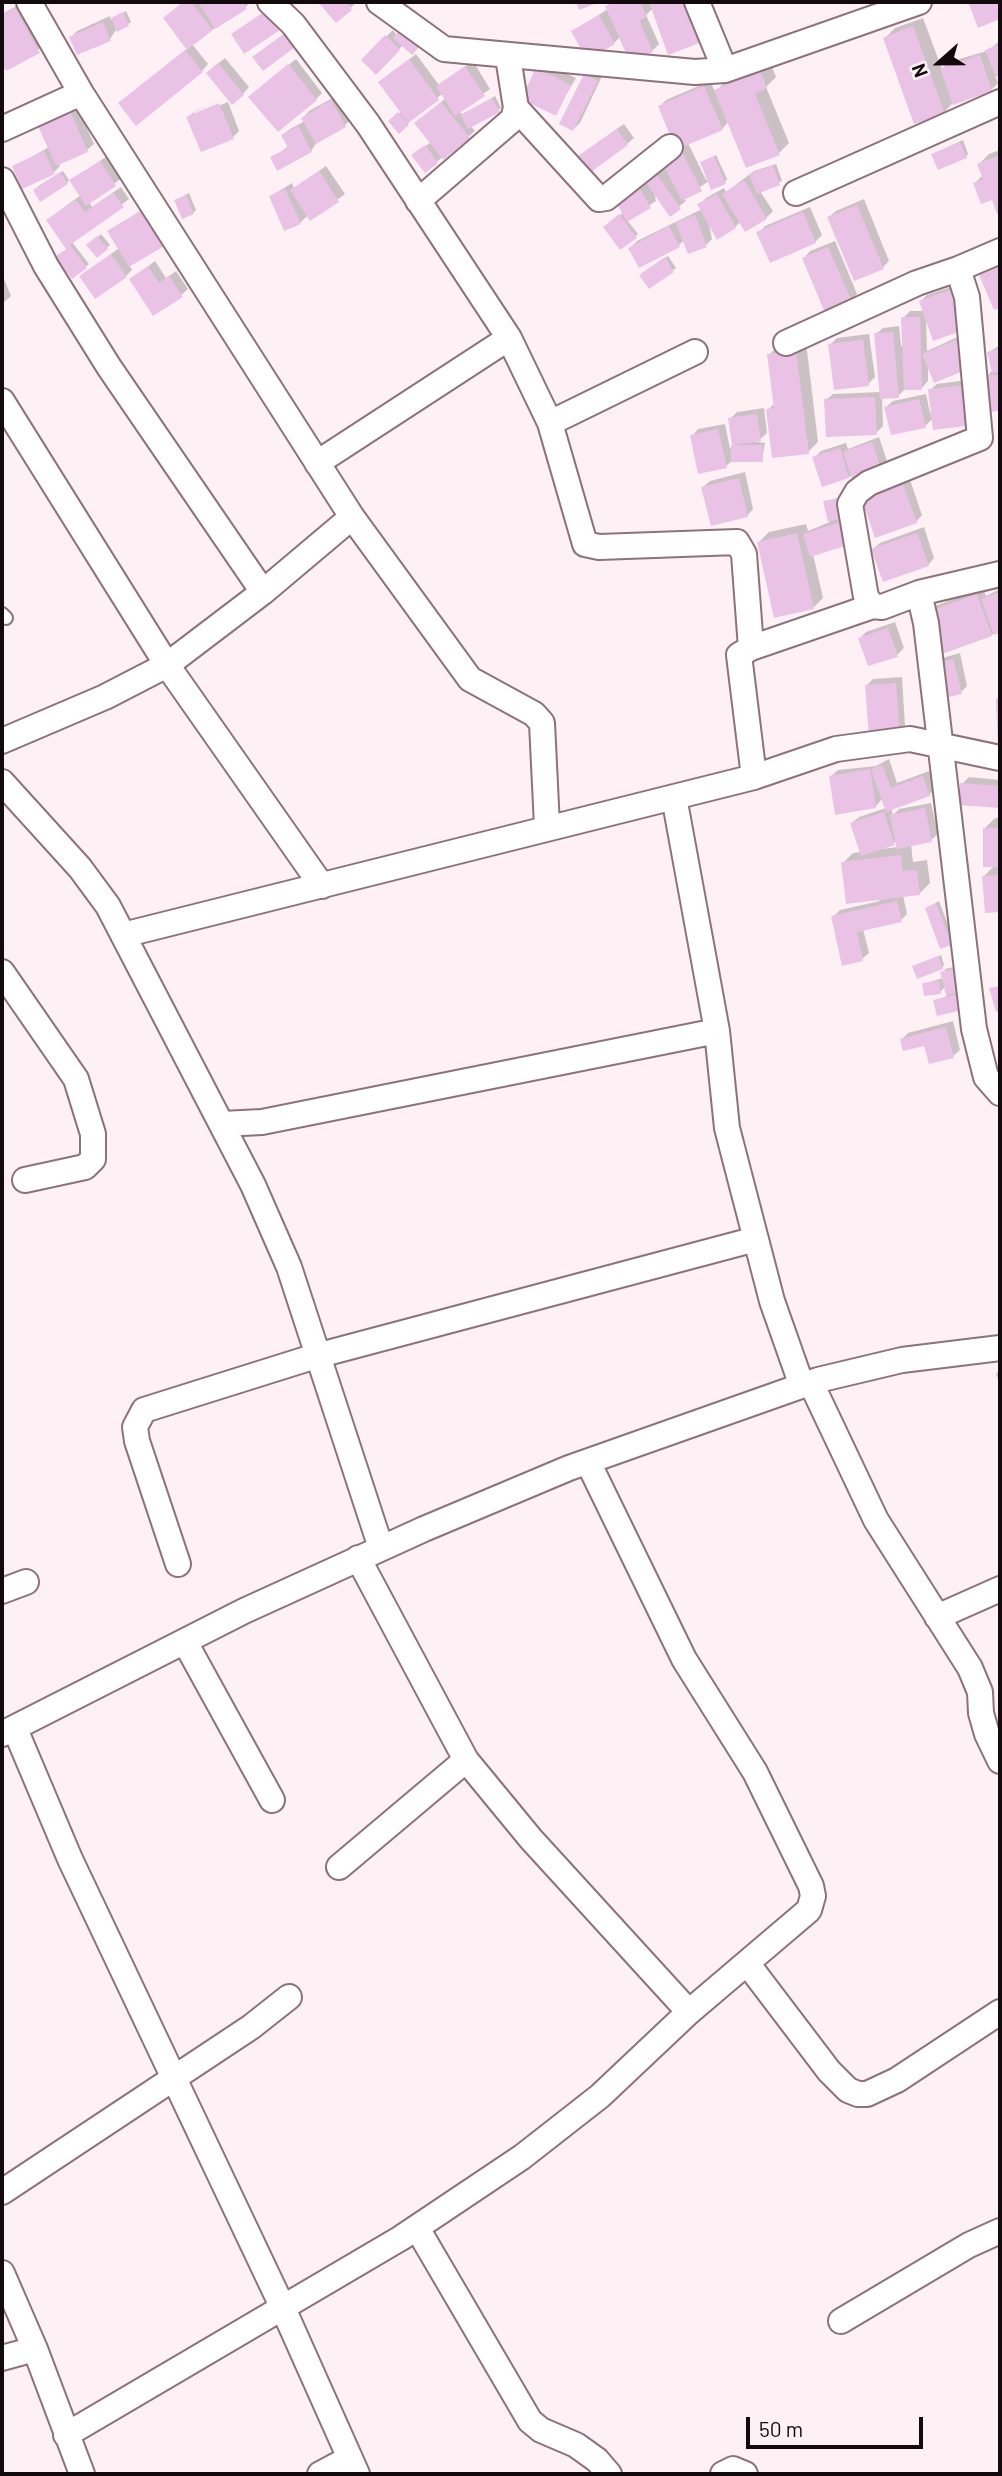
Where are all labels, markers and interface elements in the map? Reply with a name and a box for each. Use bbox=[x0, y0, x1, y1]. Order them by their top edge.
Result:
north arrow bbox=[904, 28, 974, 98]
text: N bbox=[906, 61, 932, 81]
scale bar bbox=[750, 2402, 927, 2446]
text: 50 m bbox=[759, 2416, 803, 2441]

